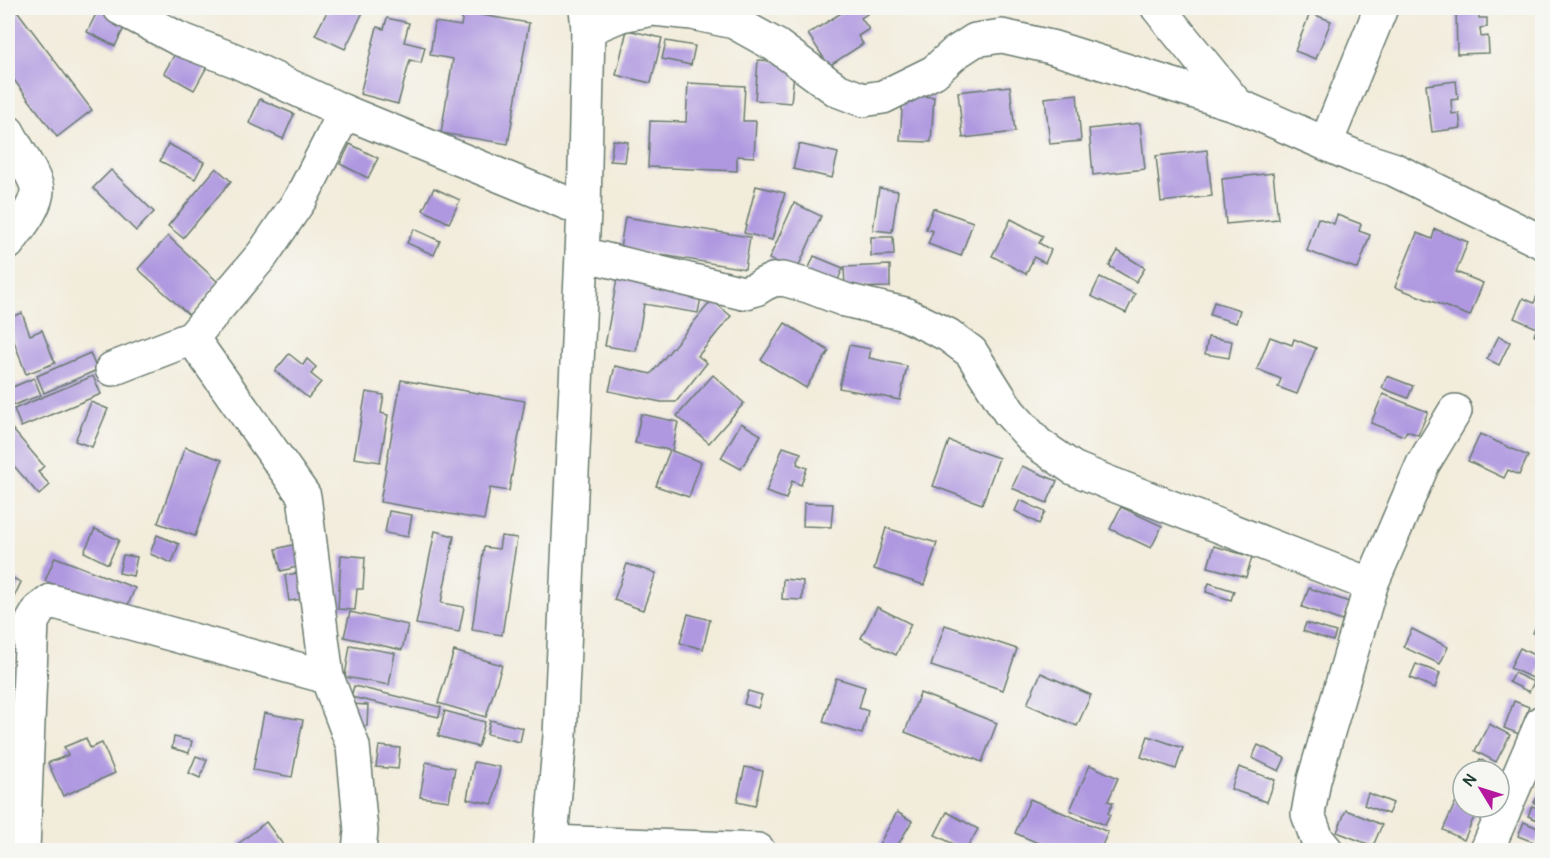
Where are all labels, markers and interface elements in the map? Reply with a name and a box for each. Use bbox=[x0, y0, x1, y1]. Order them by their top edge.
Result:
north arrow bbox=[1451, 759, 1511, 819]
text: N bbox=[1459, 770, 1481, 791]

